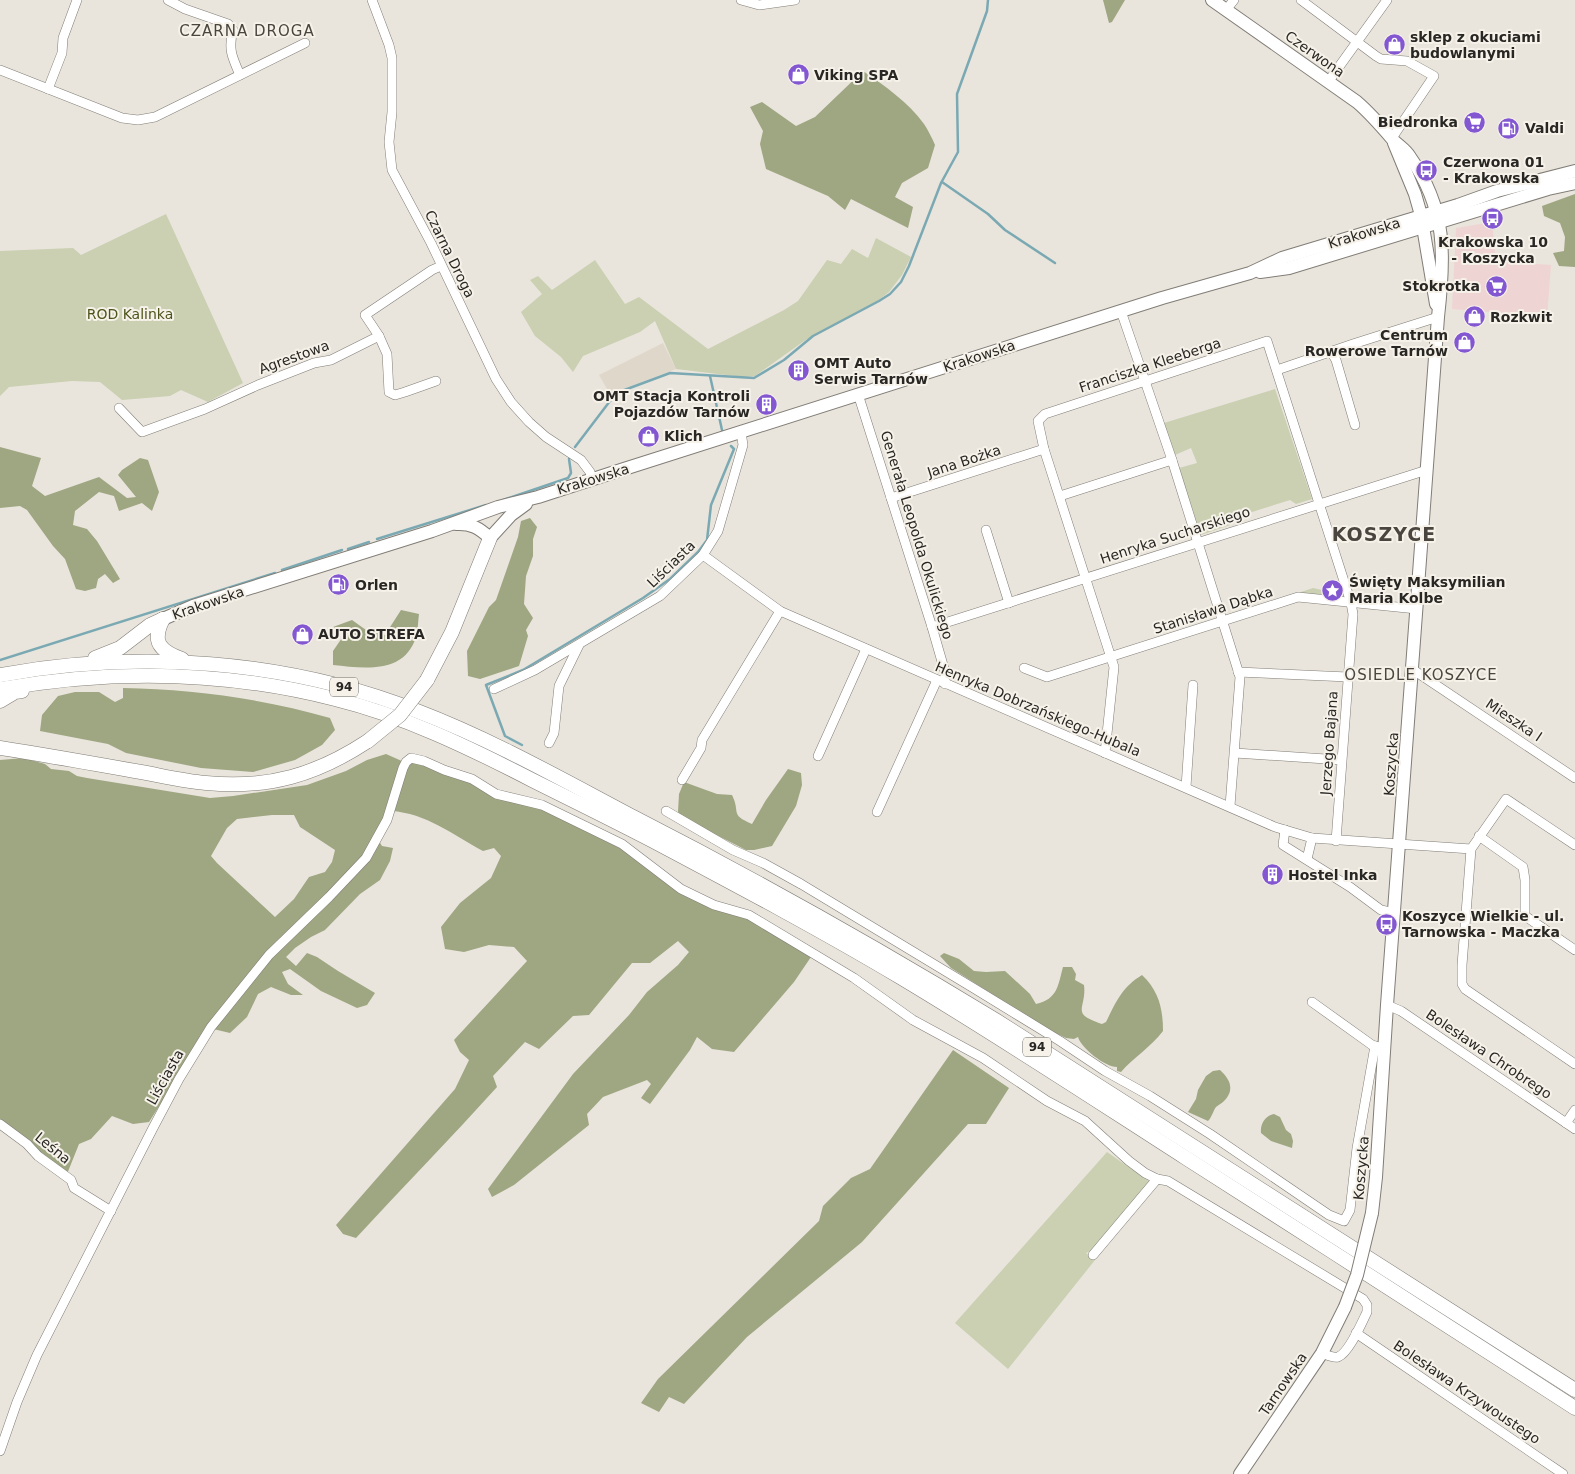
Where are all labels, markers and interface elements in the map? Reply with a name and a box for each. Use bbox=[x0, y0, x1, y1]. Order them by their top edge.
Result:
district label: CZARNA DROGA bbox=[179, 22, 315, 40]
street label: Czerwona bbox=[1282, 28, 1348, 80]
place label: sklep z okuciami budowlanymi bbox=[1410, 29, 1541, 61]
shop icon: sklep z okuciami budowlanymi bbox=[1382, 33, 1406, 57]
shop icon: Viking SPA bbox=[786, 63, 810, 87]
place label: Viking SPA bbox=[814, 67, 898, 83]
supermarket icon: Biedronka bbox=[1462, 110, 1486, 134]
place label: Biedronka bbox=[1378, 114, 1458, 130]
fuel station icon: Valdi bbox=[1497, 116, 1521, 140]
place label: Valdi bbox=[1525, 120, 1564, 136]
place label: Czerwona 01 - Krakowska bbox=[1443, 154, 1544, 186]
bus stop icon: Czerwona 01 - Krakowska bbox=[1415, 158, 1439, 182]
bus stop icon: Krakowska 10 - Koszycka bbox=[1481, 207, 1505, 231]
street label: Czarna Droga bbox=[422, 208, 478, 300]
street label: Krakowska bbox=[1326, 214, 1402, 252]
place label: Krakowska 10 - Koszycka bbox=[1438, 234, 1548, 266]
supermarket icon: Stokrotka bbox=[1484, 274, 1508, 298]
place label: Stokrotka bbox=[1402, 278, 1480, 294]
shop icon: Rozkwit bbox=[1462, 305, 1486, 329]
park label: ROD Kalinka bbox=[87, 306, 173, 322]
place label: Rozkwit bbox=[1490, 309, 1553, 325]
place label: Centrum Rowerowe Tarnów bbox=[1305, 327, 1448, 359]
shop icon: Centrum Rowerowe Tarnów bbox=[1452, 331, 1476, 355]
street label: Franciszka Kleeberga bbox=[1077, 335, 1223, 395]
street label: Agrestowa bbox=[257, 337, 331, 377]
street label: Krakowska bbox=[941, 337, 1017, 375]
place label: OMT Auto Serwis Tarnów bbox=[814, 355, 928, 387]
building icon: OMT Auto Serwis Tarnów bbox=[786, 359, 810, 383]
place label: OMT Stacja Kontroli Pojazdów Tarnów bbox=[593, 388, 750, 420]
building icon: OMT Stacja Kontroli Pojazdów Tarnów bbox=[754, 392, 778, 416]
shop icon: Klich bbox=[636, 424, 660, 448]
place label: Klich bbox=[664, 428, 703, 444]
street label: Generała Leopolda Okulickiego bbox=[878, 429, 956, 641]
street label: Jana Bożka bbox=[924, 442, 1003, 481]
street label: Krakowska bbox=[555, 460, 631, 498]
street label: Henryka Sucharskiego bbox=[1098, 503, 1252, 567]
district label: KOSZYCE bbox=[1332, 523, 1436, 545]
street label: Liściasta bbox=[644, 537, 698, 591]
fuel station icon: Orlen bbox=[327, 573, 351, 597]
place label: Święty Maksymilian Maria Kolbe bbox=[1349, 573, 1506, 606]
place label: Orlen bbox=[355, 577, 398, 593]
place icon: Święty Maksymilian Maria Kolbe bbox=[1321, 578, 1345, 602]
street label: Krakowska bbox=[170, 583, 246, 623]
street label: Stanisława Dąbka bbox=[1151, 583, 1275, 637]
shop icon: AUTO STREFA bbox=[290, 622, 314, 646]
place label: AUTO STREFA bbox=[318, 626, 425, 642]
street label: Henryka Dobrzańskiego-Hubala bbox=[933, 658, 1143, 760]
district label: OSIEDLE KOSZYCE bbox=[1344, 666, 1498, 684]
road number: 94 bbox=[330, 678, 358, 696]
street label: Jerzego Bajana bbox=[1317, 690, 1341, 797]
street label: Mieszka I bbox=[1483, 695, 1545, 745]
street label: Koszycka bbox=[1381, 731, 1401, 797]
building icon: Hostel Inka bbox=[1260, 863, 1284, 887]
place label: Hostel Inka bbox=[1288, 867, 1377, 883]
place label: Koszyce Wielkie - ul. Tarnowska - Maczka bbox=[1402, 908, 1564, 940]
bus stop icon: Koszyce Wielkie - ul. Tarnowska - Maczka bbox=[1374, 912, 1398, 936]
street label: Bolesława Chrobrego bbox=[1423, 1006, 1555, 1102]
road number: 94 bbox=[1023, 1038, 1051, 1056]
street label: Liściasta bbox=[143, 1047, 187, 1107]
street label: Leśna bbox=[32, 1129, 74, 1167]
street label: Koszycka bbox=[1350, 1135, 1372, 1201]
street label: Bolesława Krzywoustego bbox=[1391, 1337, 1543, 1447]
street label: Tarnowska bbox=[1255, 1349, 1310, 1420]

